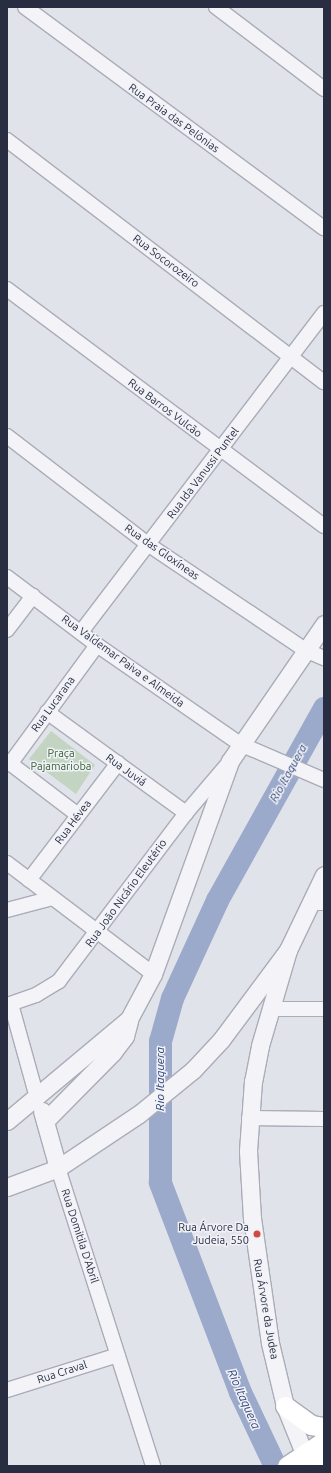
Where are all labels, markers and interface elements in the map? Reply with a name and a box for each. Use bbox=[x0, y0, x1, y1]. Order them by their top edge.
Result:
street label: Rua Praia das Pelônias bbox=[126, 81, 222, 155]
street label: Rua Socorozeiro bbox=[130, 232, 202, 290]
street label: Rua Barros Vulcão bbox=[125, 376, 205, 440]
street label: Rua Ida Vanussi Puntel bbox=[164, 425, 242, 521]
street label: Rua das Gloxíneas bbox=[122, 521, 202, 583]
street label: Rua Valdemar Paiva e Almeida bbox=[59, 612, 187, 710]
street label: Rua Lucarana bbox=[28, 674, 78, 734]
water label: Rio Itaquera bbox=[266, 742, 310, 804]
park label: Praça Pajamarioba bbox=[31, 747, 91, 773]
street label: Rua Juviá bbox=[103, 751, 149, 789]
street label: Rua Hévea bbox=[52, 797, 94, 847]
street label: Rua João Nicário Eleutério bbox=[82, 837, 170, 949]
water label: Rio Itaquera bbox=[153, 1047, 167, 1111]
street label: Rua Domitila D'Abril bbox=[58, 1187, 102, 1285]
place label: Rua Árvore Da Judeia, 550 bbox=[178, 1221, 249, 1247]
marker: Rua Árvore Da Judeia, 550 bbox=[252, 1229, 262, 1239]
street label: Rua Árvore da Judea bbox=[251, 1258, 281, 1360]
street label: Rua Craval bbox=[35, 1358, 89, 1386]
water label: Rio Itaquera bbox=[224, 1367, 264, 1431]

